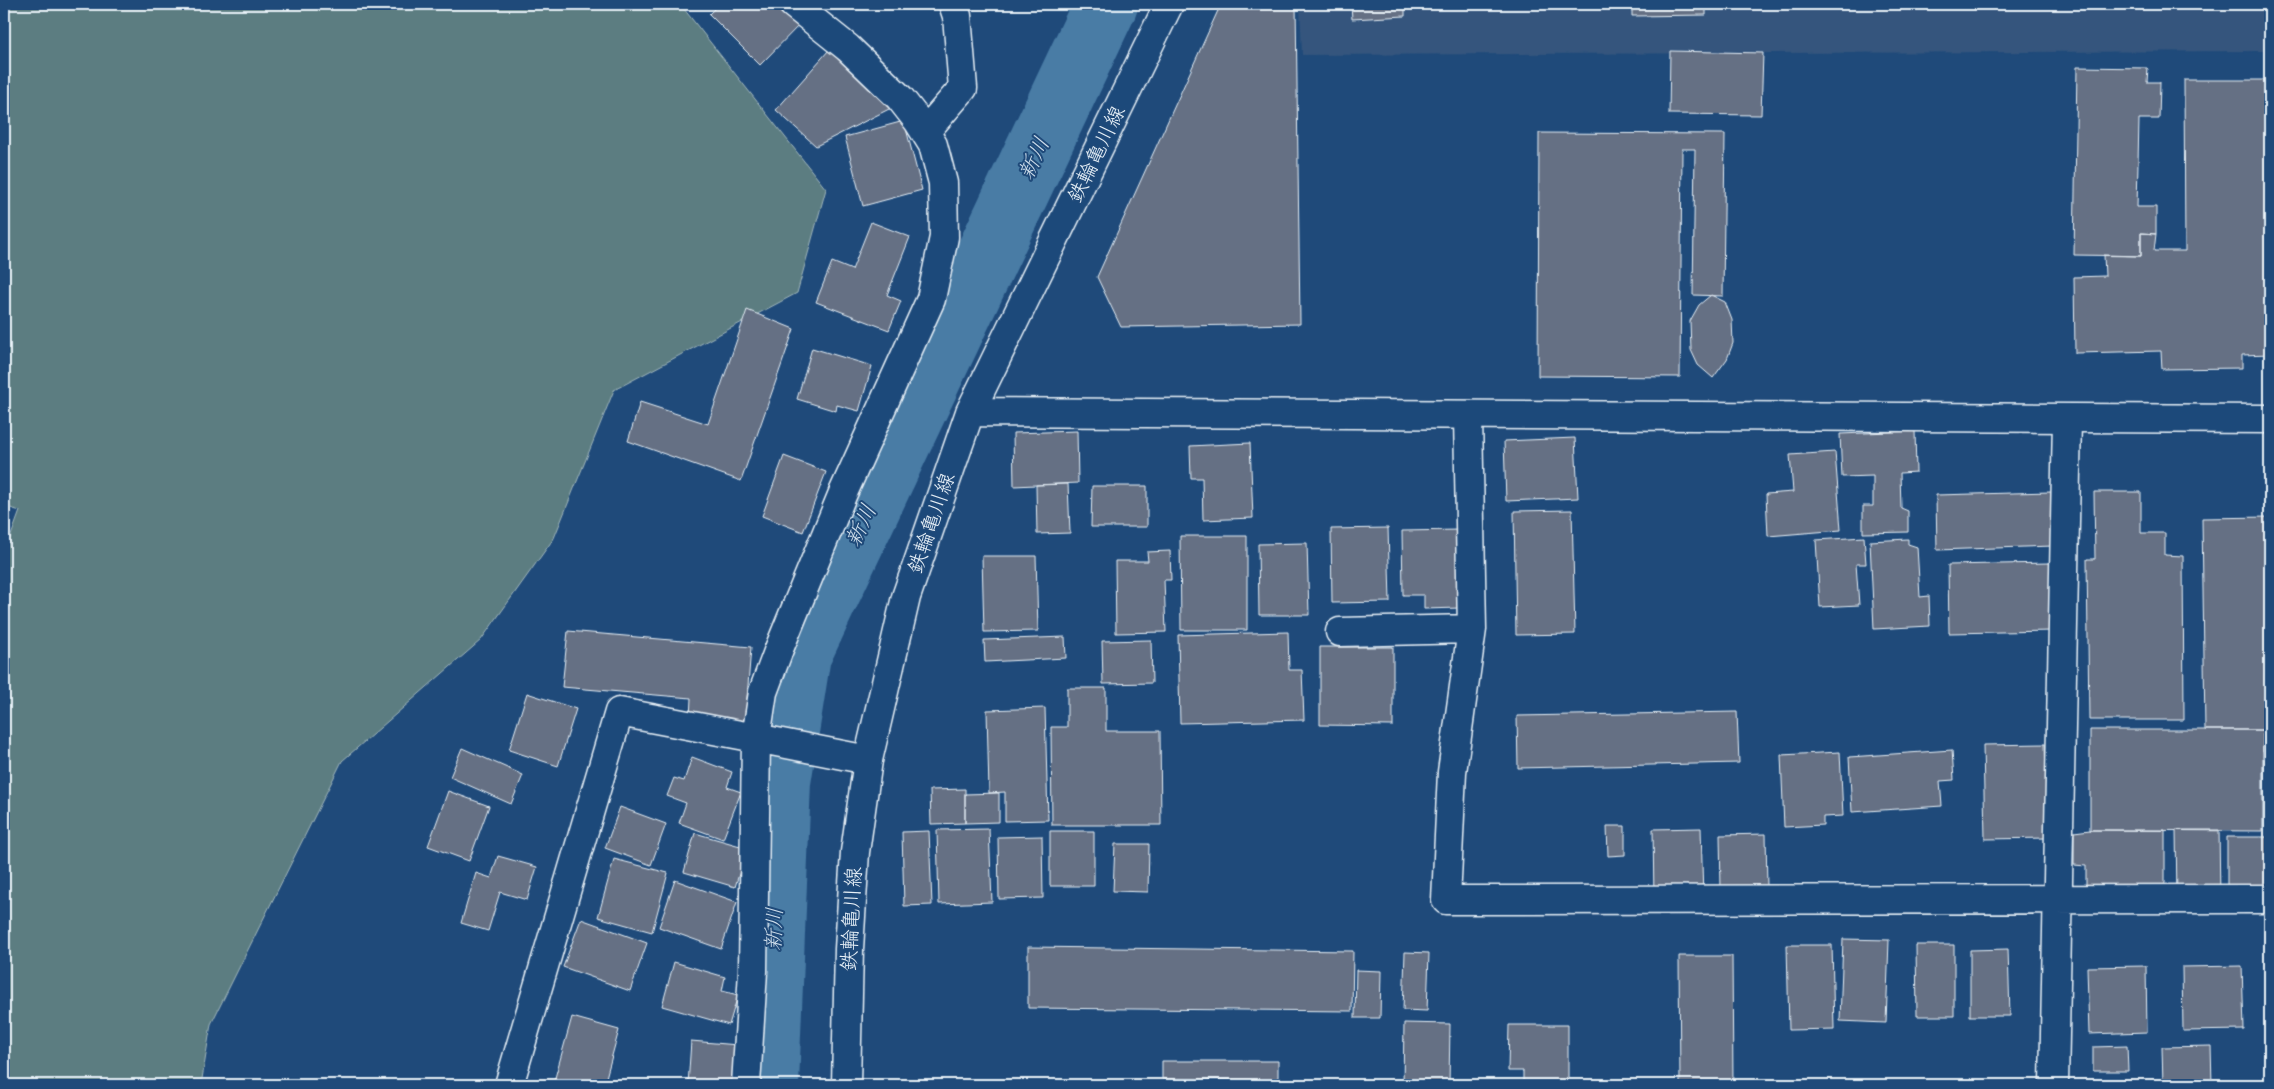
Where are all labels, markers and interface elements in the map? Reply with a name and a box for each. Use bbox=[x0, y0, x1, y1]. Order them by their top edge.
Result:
street label: 鉄輪亀川線 bbox=[1061, 101, 1131, 207]
water label: 新川 bbox=[1012, 133, 1056, 184]
street label: 鉄輪亀川線 bbox=[902, 469, 960, 577]
water label: 新川 bbox=[839, 500, 883, 551]
street label: 鉄輪亀川線 bbox=[835, 866, 867, 972]
water label: 新川 bbox=[759, 907, 789, 952]

